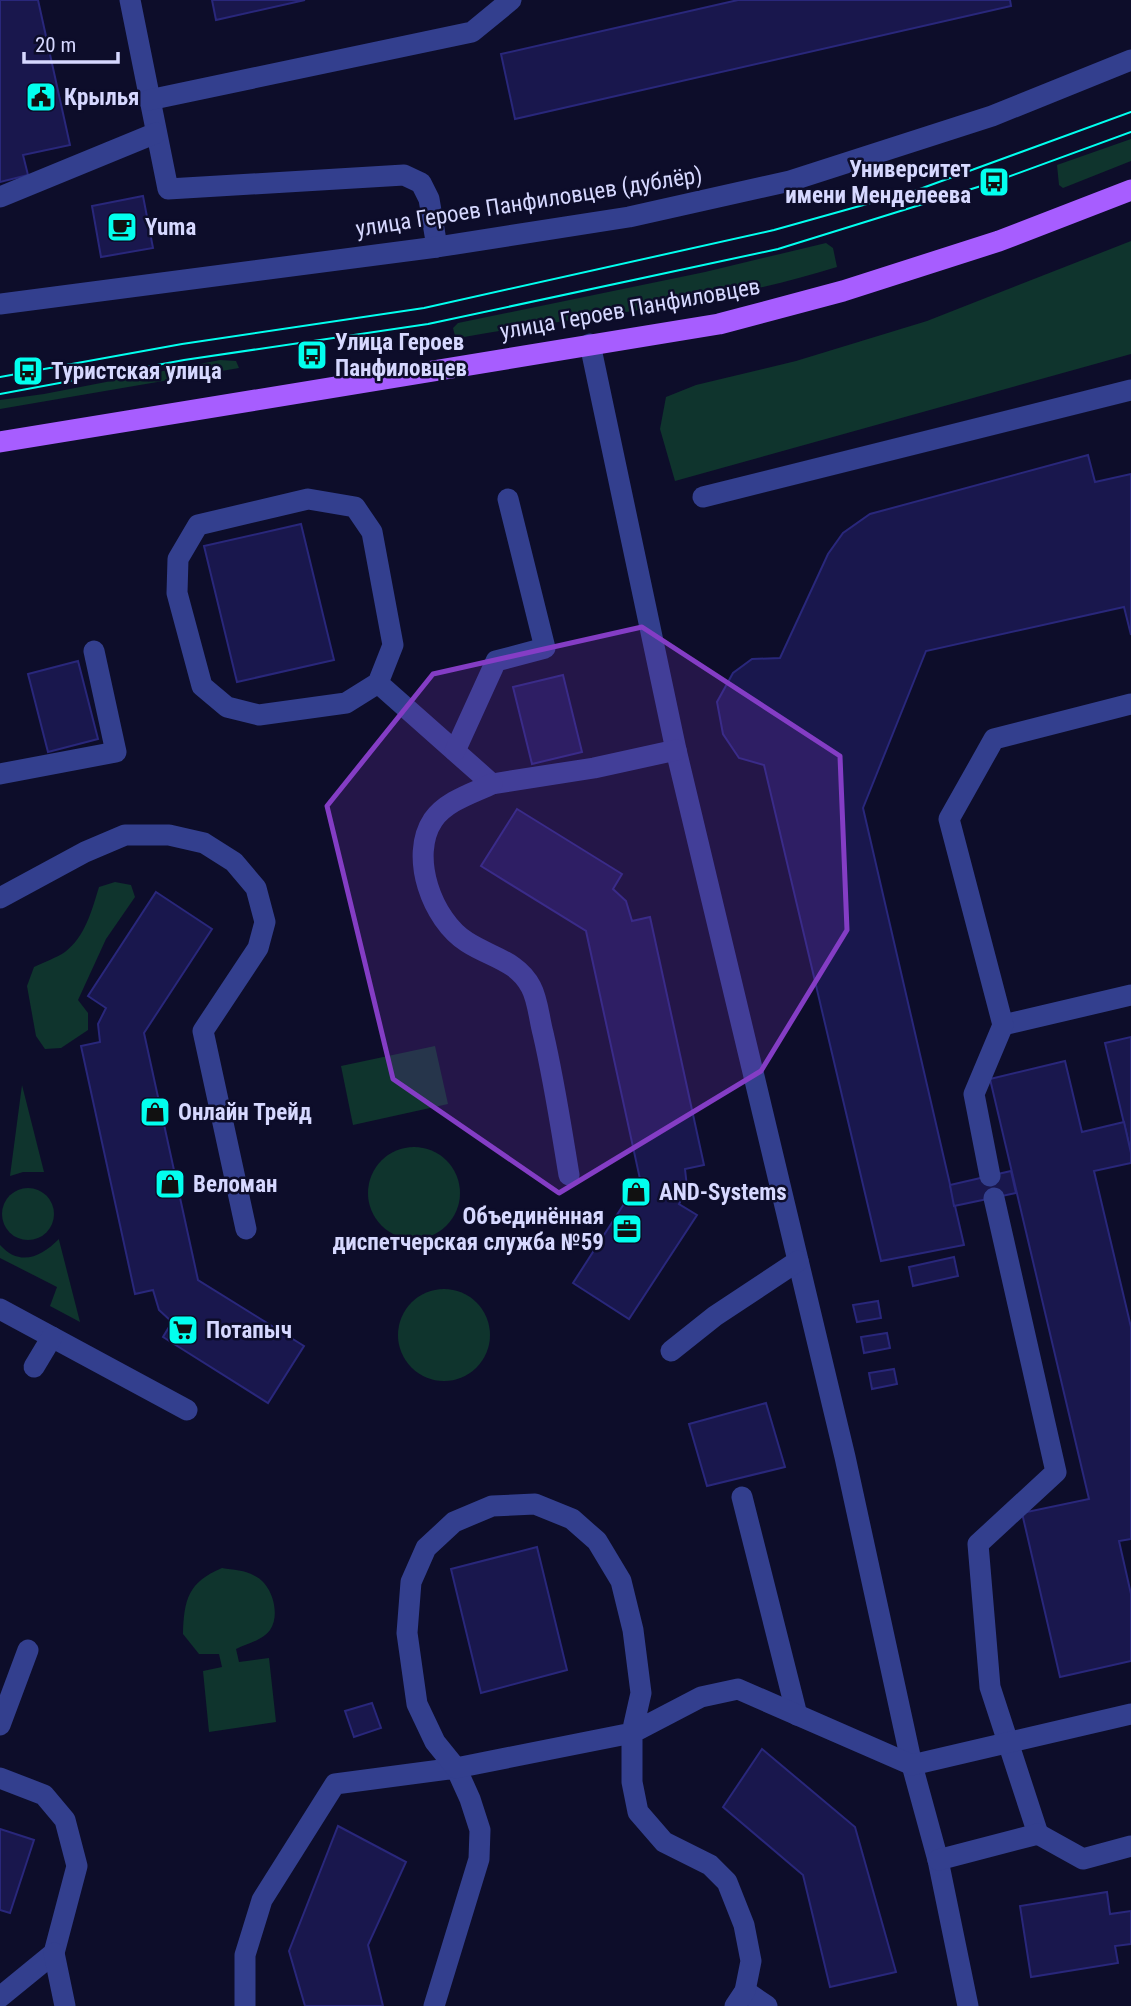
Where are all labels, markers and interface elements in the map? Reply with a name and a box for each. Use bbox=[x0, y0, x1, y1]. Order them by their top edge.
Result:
scale bar bbox=[24, 21, 119, 65]
text: 20 m bbox=[35, 33, 76, 57]
public building icon: Крылья bbox=[24, 80, 58, 114]
place label: Крылья bbox=[64, 84, 139, 111]
place label: Университет имени Менделеева bbox=[785, 156, 971, 209]
street label: улица Героев Панфиловцев (дублёр) bbox=[354, 161, 704, 243]
bus stop icon: Университет имени Менделеева bbox=[977, 165, 1011, 199]
cafe icon: Yuma bbox=[105, 210, 139, 244]
place label: Yuma bbox=[145, 214, 196, 241]
street label: улица Героев Панфиловцев bbox=[498, 273, 762, 345]
place label: Улица Героев Панфиловцев bbox=[335, 329, 467, 382]
bus stop icon: Улица Героев Панфиловцев bbox=[295, 338, 329, 372]
bus stop icon: Туристская улица bbox=[11, 354, 45, 388]
place label: Туристская улица bbox=[51, 358, 222, 385]
shop icon: Онлайн Трейд bbox=[138, 1095, 172, 1129]
place label: Онлайн Трейд bbox=[178, 1099, 312, 1126]
shop icon: Веломан bbox=[153, 1167, 187, 1201]
place label: Веломан bbox=[193, 1171, 277, 1198]
shop icon: AND-Systems bbox=[619, 1175, 653, 1209]
place label: AND-Systems bbox=[659, 1179, 787, 1206]
place label: Объединённая диспетчерская служба №59 bbox=[332, 1203, 604, 1256]
office icon: Объединённая диспетчерская служба №59 bbox=[610, 1212, 644, 1246]
supermarket icon: Потапыч bbox=[166, 1313, 200, 1347]
place label: Потапыч bbox=[206, 1317, 292, 1344]

